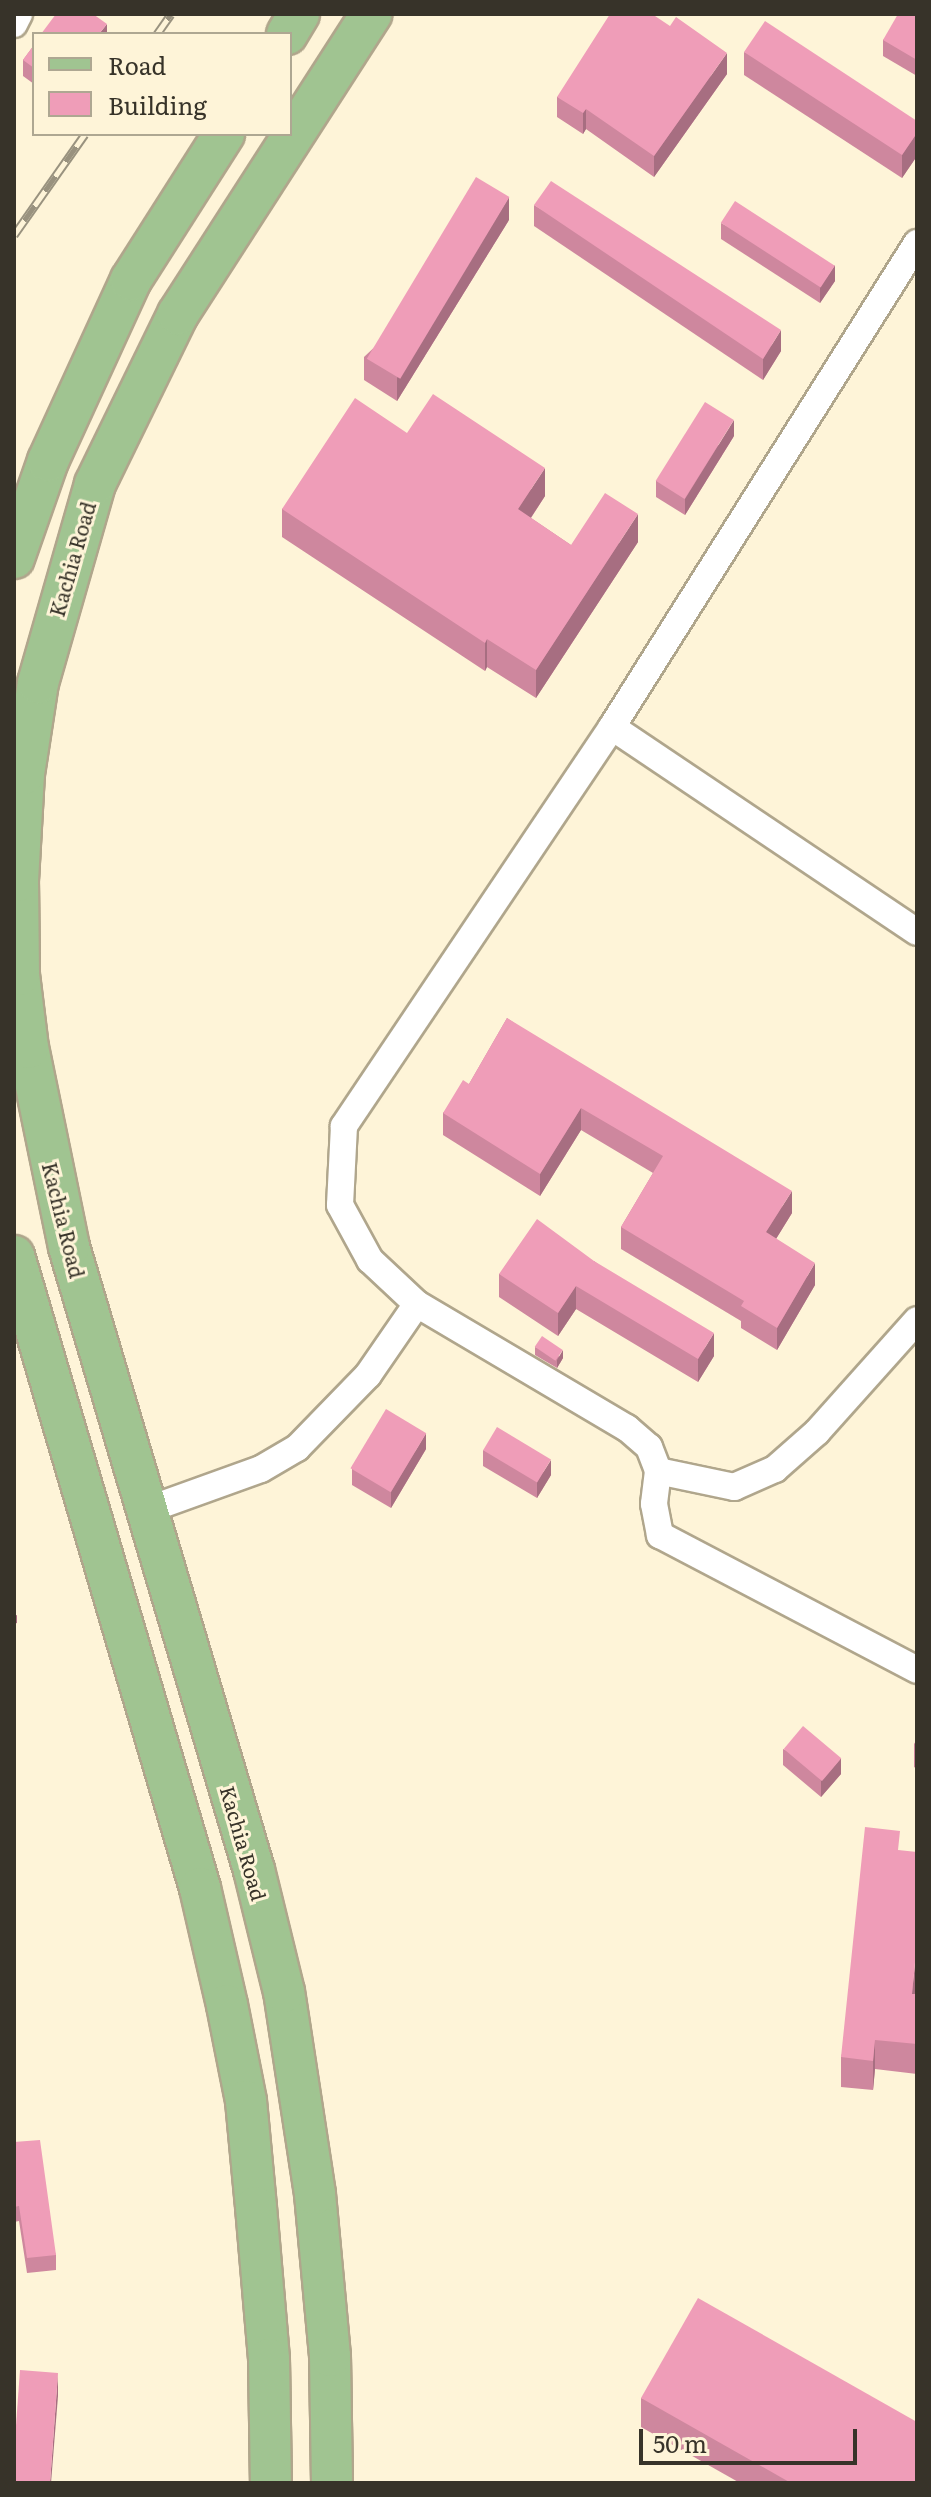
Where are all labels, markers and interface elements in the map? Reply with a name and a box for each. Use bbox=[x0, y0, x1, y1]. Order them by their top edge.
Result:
legend bbox=[32, 32, 292, 136]
text: Road bbox=[108, 47, 166, 82]
text: Building bbox=[108, 87, 207, 122]
street label: Kachia Road bbox=[44, 499, 100, 619]
street label: Kachia Road bbox=[38, 1160, 90, 1280]
street label: Kachia Road bbox=[216, 1783, 272, 1903]
scale bar bbox=[643, 2413, 861, 2463]
text: 50 m bbox=[653, 2425, 707, 2460]

